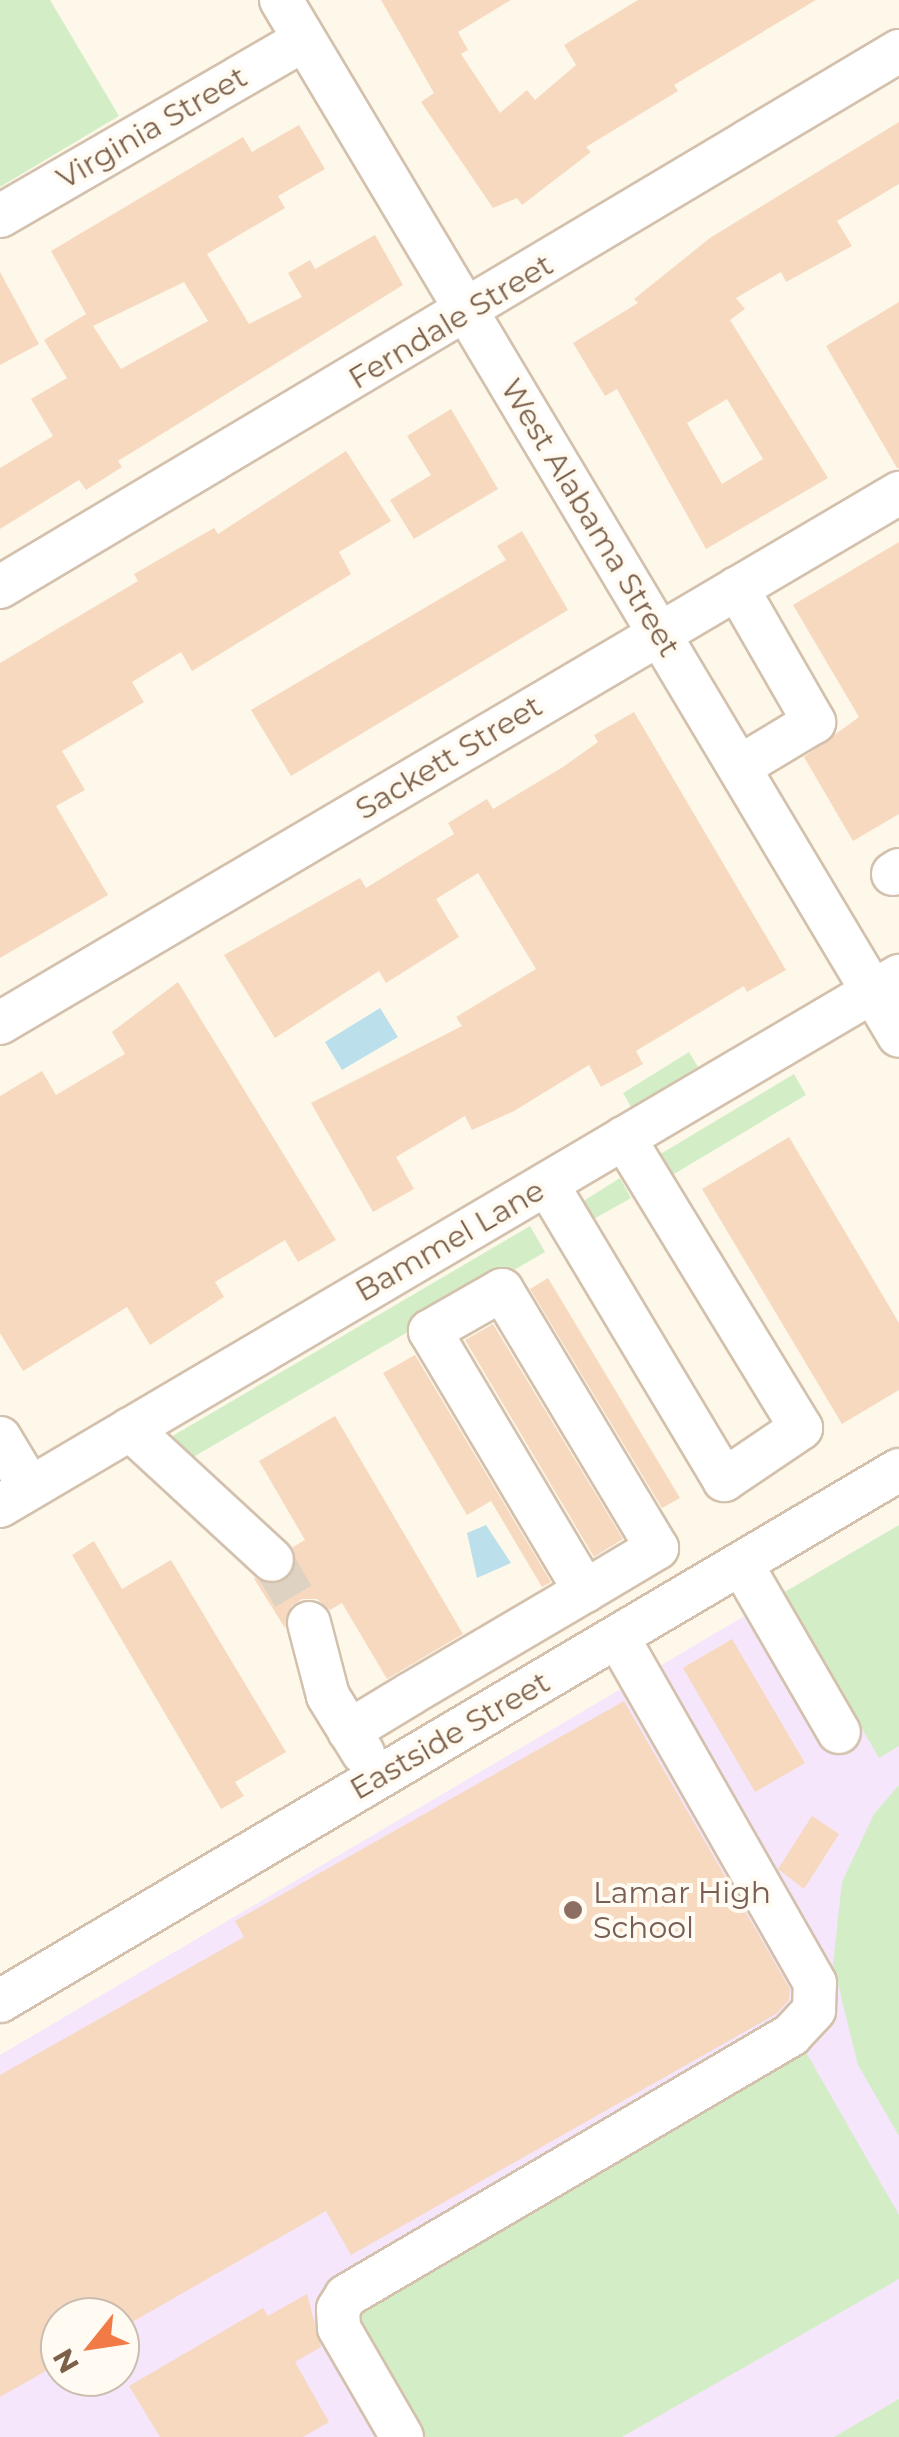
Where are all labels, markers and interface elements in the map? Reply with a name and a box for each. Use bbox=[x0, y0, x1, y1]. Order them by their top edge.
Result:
street label: Virginia Street bbox=[51, 59, 253, 197]
street label: Ferndale Street bbox=[343, 247, 559, 397]
street label: West Alabama Street bbox=[493, 373, 687, 663]
street label: Sackett Street bbox=[349, 688, 549, 828]
street label: Bammel Lane bbox=[349, 1172, 551, 1310]
street label: Eastside Street bbox=[344, 1664, 556, 1808]
place label: Lamar High School bbox=[593, 1875, 771, 1946]
marker: Lamar High School bbox=[562, 1899, 584, 1921]
north arrow bbox=[40, 2297, 140, 2397]
text: N bbox=[45, 2343, 86, 2379]

